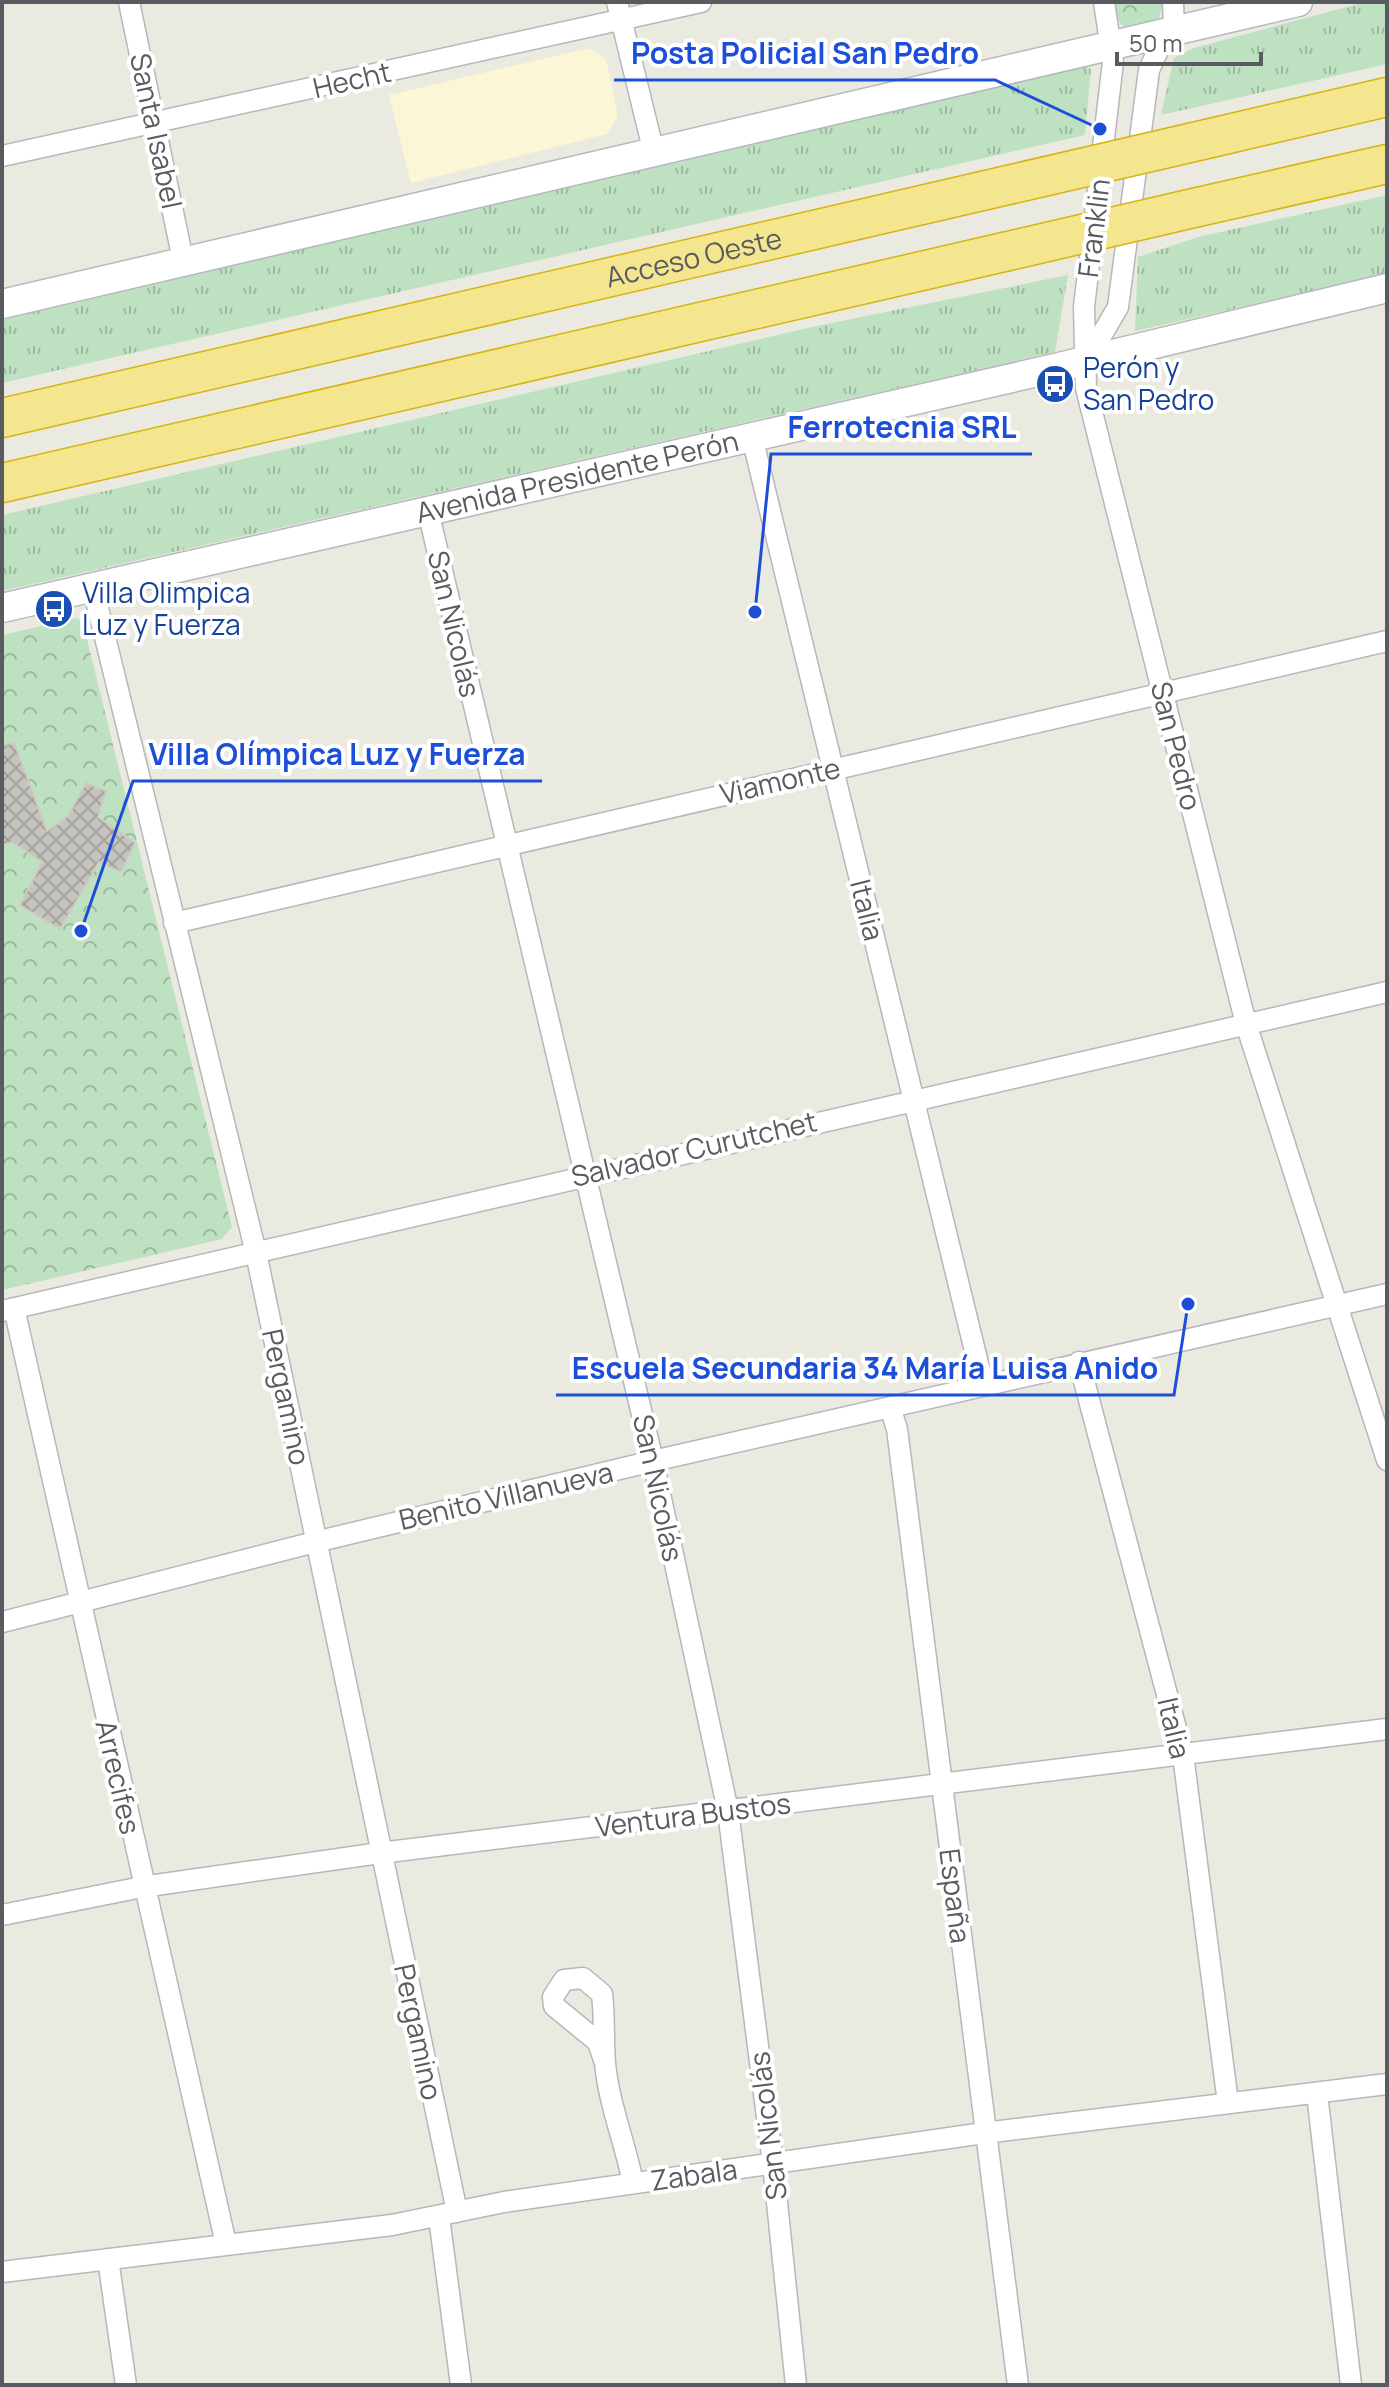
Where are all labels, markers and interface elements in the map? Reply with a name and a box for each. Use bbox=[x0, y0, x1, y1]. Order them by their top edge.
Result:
scale bar bbox=[1117, 16, 1261, 66]
callout: Posta Policial San Pedro bbox=[614, 26, 995, 80]
text: 50 m bbox=[1129, 26, 1183, 59]
text: Posta Policial San Pedro bbox=[631, 32, 979, 73]
street label: Santa Isabel bbox=[122, 50, 192, 212]
street label: Hecht bbox=[309, 52, 394, 106]
street label: Franklin bbox=[1068, 176, 1118, 280]
street label: Acceso Oeste bbox=[602, 218, 785, 296]
place label: Perón y San Pedro bbox=[1083, 348, 1214, 418]
bus stop icon: Perón y San Pedro bbox=[1034, 363, 1076, 405]
callout: Ferrotecnia SRL bbox=[771, 400, 1032, 454]
text: Ferrotecnia SRL bbox=[788, 406, 1016, 447]
street label: Avenida Presidente Perón bbox=[412, 421, 742, 531]
street label: San Nicolás bbox=[420, 547, 490, 701]
place label: Villa Olimpica Luz y Fuerza bbox=[82, 573, 250, 643]
bus stop icon: Villa Olimpica Luz y Fuerza bbox=[33, 588, 75, 630]
street label: San Pedro bbox=[1143, 678, 1211, 814]
callout: Villa Olímpica Luz y Fuerza bbox=[133, 727, 542, 781]
text: Villa Olímpica Luz y Fuerza bbox=[148, 733, 526, 774]
street label: Viamonte bbox=[716, 748, 844, 812]
street label: Italia bbox=[842, 875, 894, 944]
street label: Salvador Curutchet bbox=[567, 1101, 820, 1195]
street label: Pergamino bbox=[254, 1325, 320, 1468]
callout: Escuela Secundaria 34 María Luisa Anido bbox=[556, 1341, 1174, 1395]
text: Escuela Secundaria 34 María Luisa Anido bbox=[572, 1347, 1158, 1388]
street label: San Nicolás bbox=[625, 1411, 693, 1565]
street label: Benito Villanueva bbox=[395, 1452, 617, 1538]
street label: Italia bbox=[1149, 1693, 1200, 1762]
street label: Arrecifes bbox=[87, 1716, 151, 1838]
street label: Ventura Bustos bbox=[593, 1783, 793, 1845]
street label: España bbox=[931, 1846, 981, 1945]
street label: Pergamino bbox=[386, 1960, 452, 2103]
street label: San Nicolás bbox=[739, 2050, 795, 2202]
street label: Zabala bbox=[648, 2149, 740, 2199]

